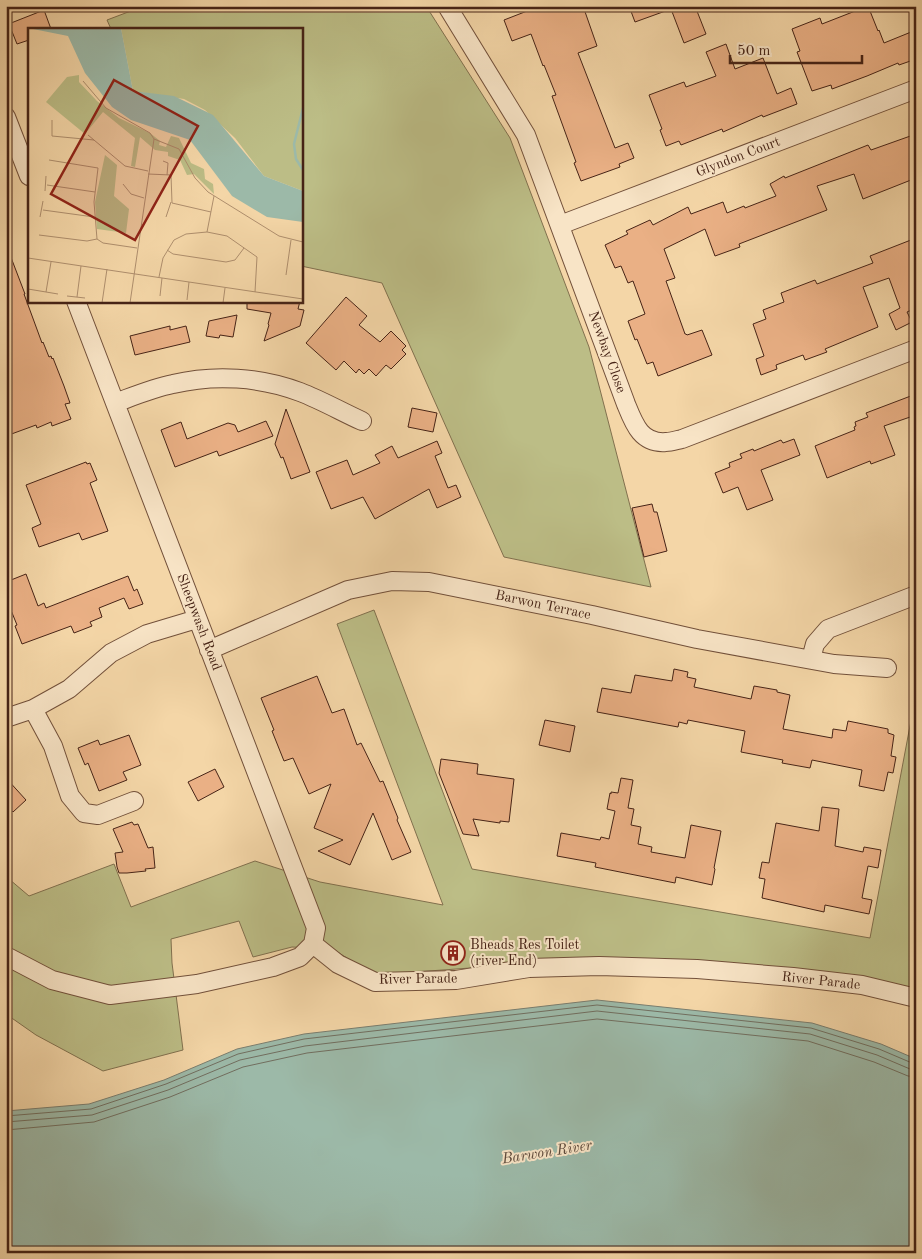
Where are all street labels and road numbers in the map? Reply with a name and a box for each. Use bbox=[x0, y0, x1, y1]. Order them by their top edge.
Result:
street label: Glyndon Court bbox=[694, 134, 782, 179]
street label: Newbay Close bbox=[586, 309, 628, 395]
street label: Sheepwash Road bbox=[174, 572, 224, 672]
street label: Barwon Terrace bbox=[494, 588, 592, 622]
street label: River Parade bbox=[781, 970, 861, 992]
street label: River Parade bbox=[378, 971, 458, 987]

